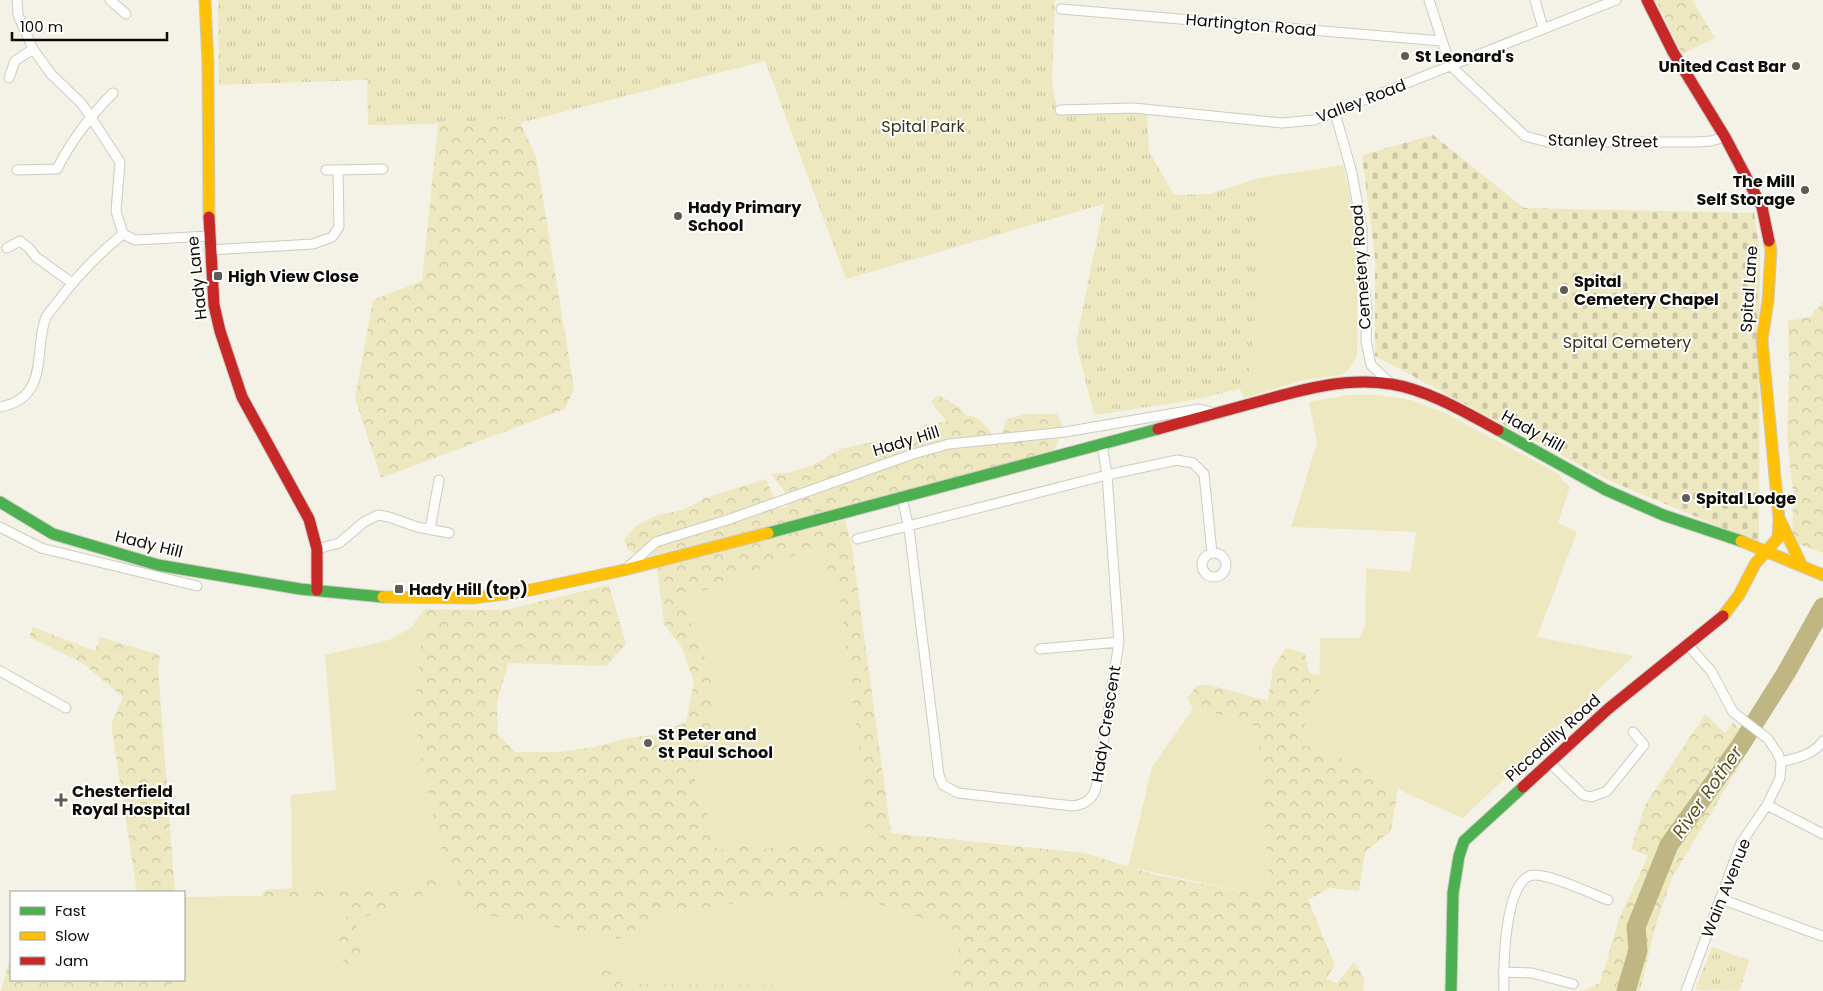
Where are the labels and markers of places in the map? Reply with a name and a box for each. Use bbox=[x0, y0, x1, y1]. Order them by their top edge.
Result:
place label: St Leonard's bbox=[1415, 45, 1514, 68]
marker: St Leonard's bbox=[1399, 50, 1411, 62]
place label: United Cast Bar bbox=[1658, 55, 1786, 78]
marker: United Cast Bar bbox=[1790, 60, 1802, 72]
place label: The Mill Self Storage bbox=[1696, 170, 1795, 211]
marker: The Mill Self Storage bbox=[1799, 184, 1811, 196]
place label: Hady Primary School bbox=[688, 196, 802, 237]
marker: Hady Primary School bbox=[672, 210, 684, 222]
place label: High View Close bbox=[228, 265, 359, 288]
marker: High View Close bbox=[212, 270, 224, 282]
place label: Spital Cemetery Chapel bbox=[1574, 270, 1719, 311]
marker: Spital Cemetery Chapel bbox=[1558, 284, 1570, 296]
place label: Spital Lodge bbox=[1696, 487, 1796, 510]
marker: Spital Lodge bbox=[1680, 492, 1692, 504]
place label: Hady Hill (top) bbox=[409, 578, 528, 601]
marker: Hady Hill (top) bbox=[393, 583, 405, 595]
place label: St Peter and St Paul School bbox=[658, 723, 773, 764]
marker: St Peter and St Paul School bbox=[642, 737, 654, 749]
place label: Chesterfield Royal Hospital bbox=[72, 780, 190, 821]
marker: Chesterfield Royal Hospital bbox=[54, 793, 68, 807]

